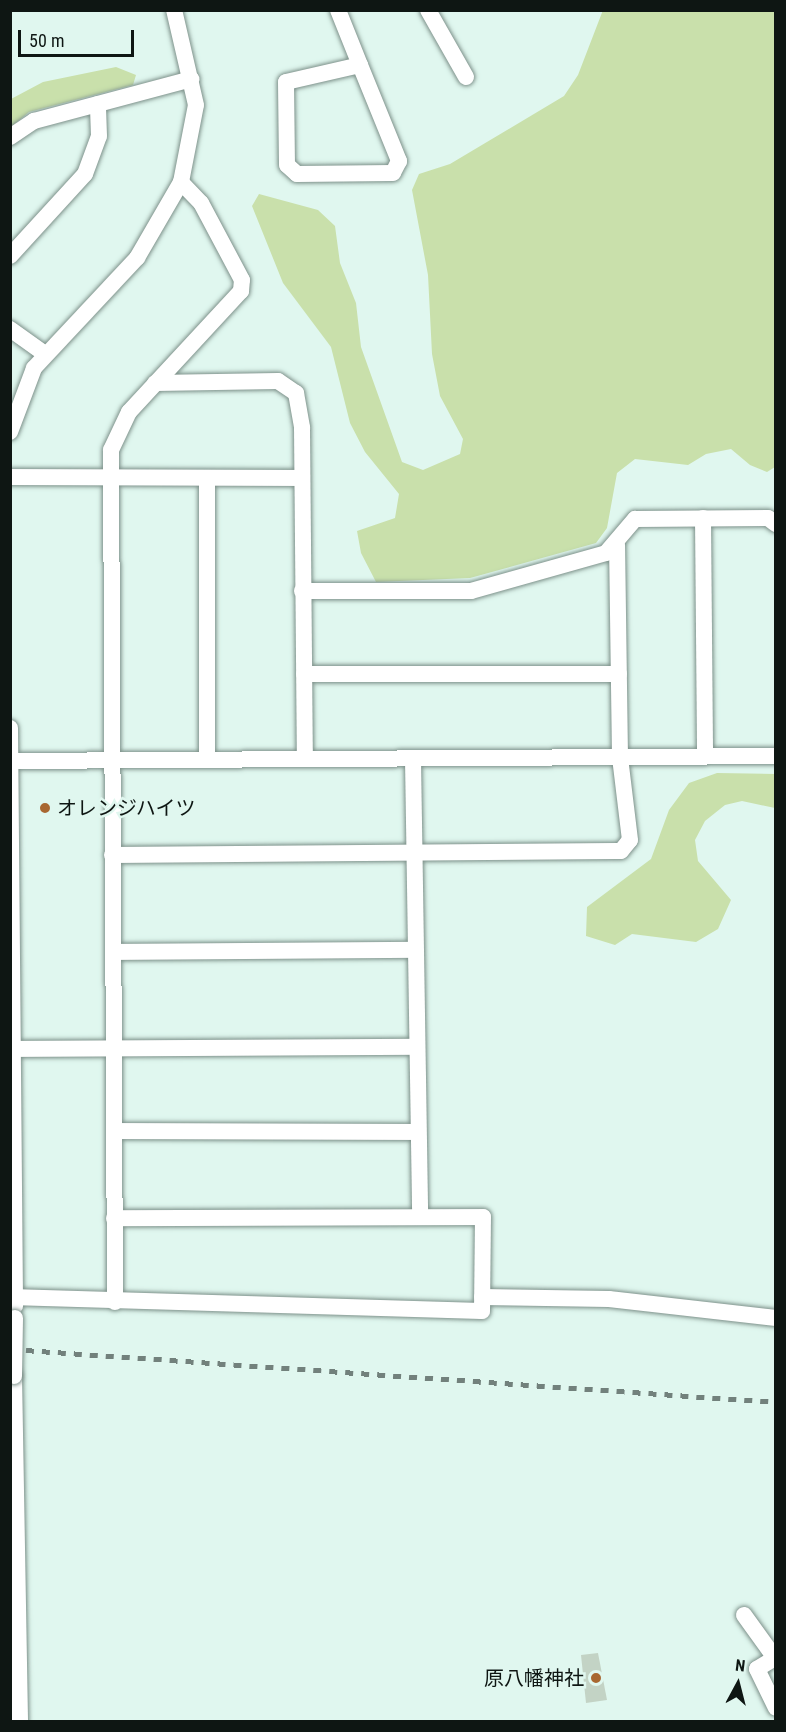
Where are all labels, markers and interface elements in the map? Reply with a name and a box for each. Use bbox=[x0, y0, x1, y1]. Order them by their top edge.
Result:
scale bar bbox=[21, 18, 136, 56]
text: 50 m bbox=[29, 30, 64, 51]
place label: オレンジハイツ bbox=[57, 796, 197, 820]
marker: オレンジハイツ bbox=[38, 801, 52, 815]
north arrow bbox=[708, 1654, 768, 1714]
text: N bbox=[734, 1656, 746, 1676]
place label: 原八幡神社 bbox=[484, 1666, 584, 1690]
marker: 原八幡神社 bbox=[589, 1671, 603, 1685]

